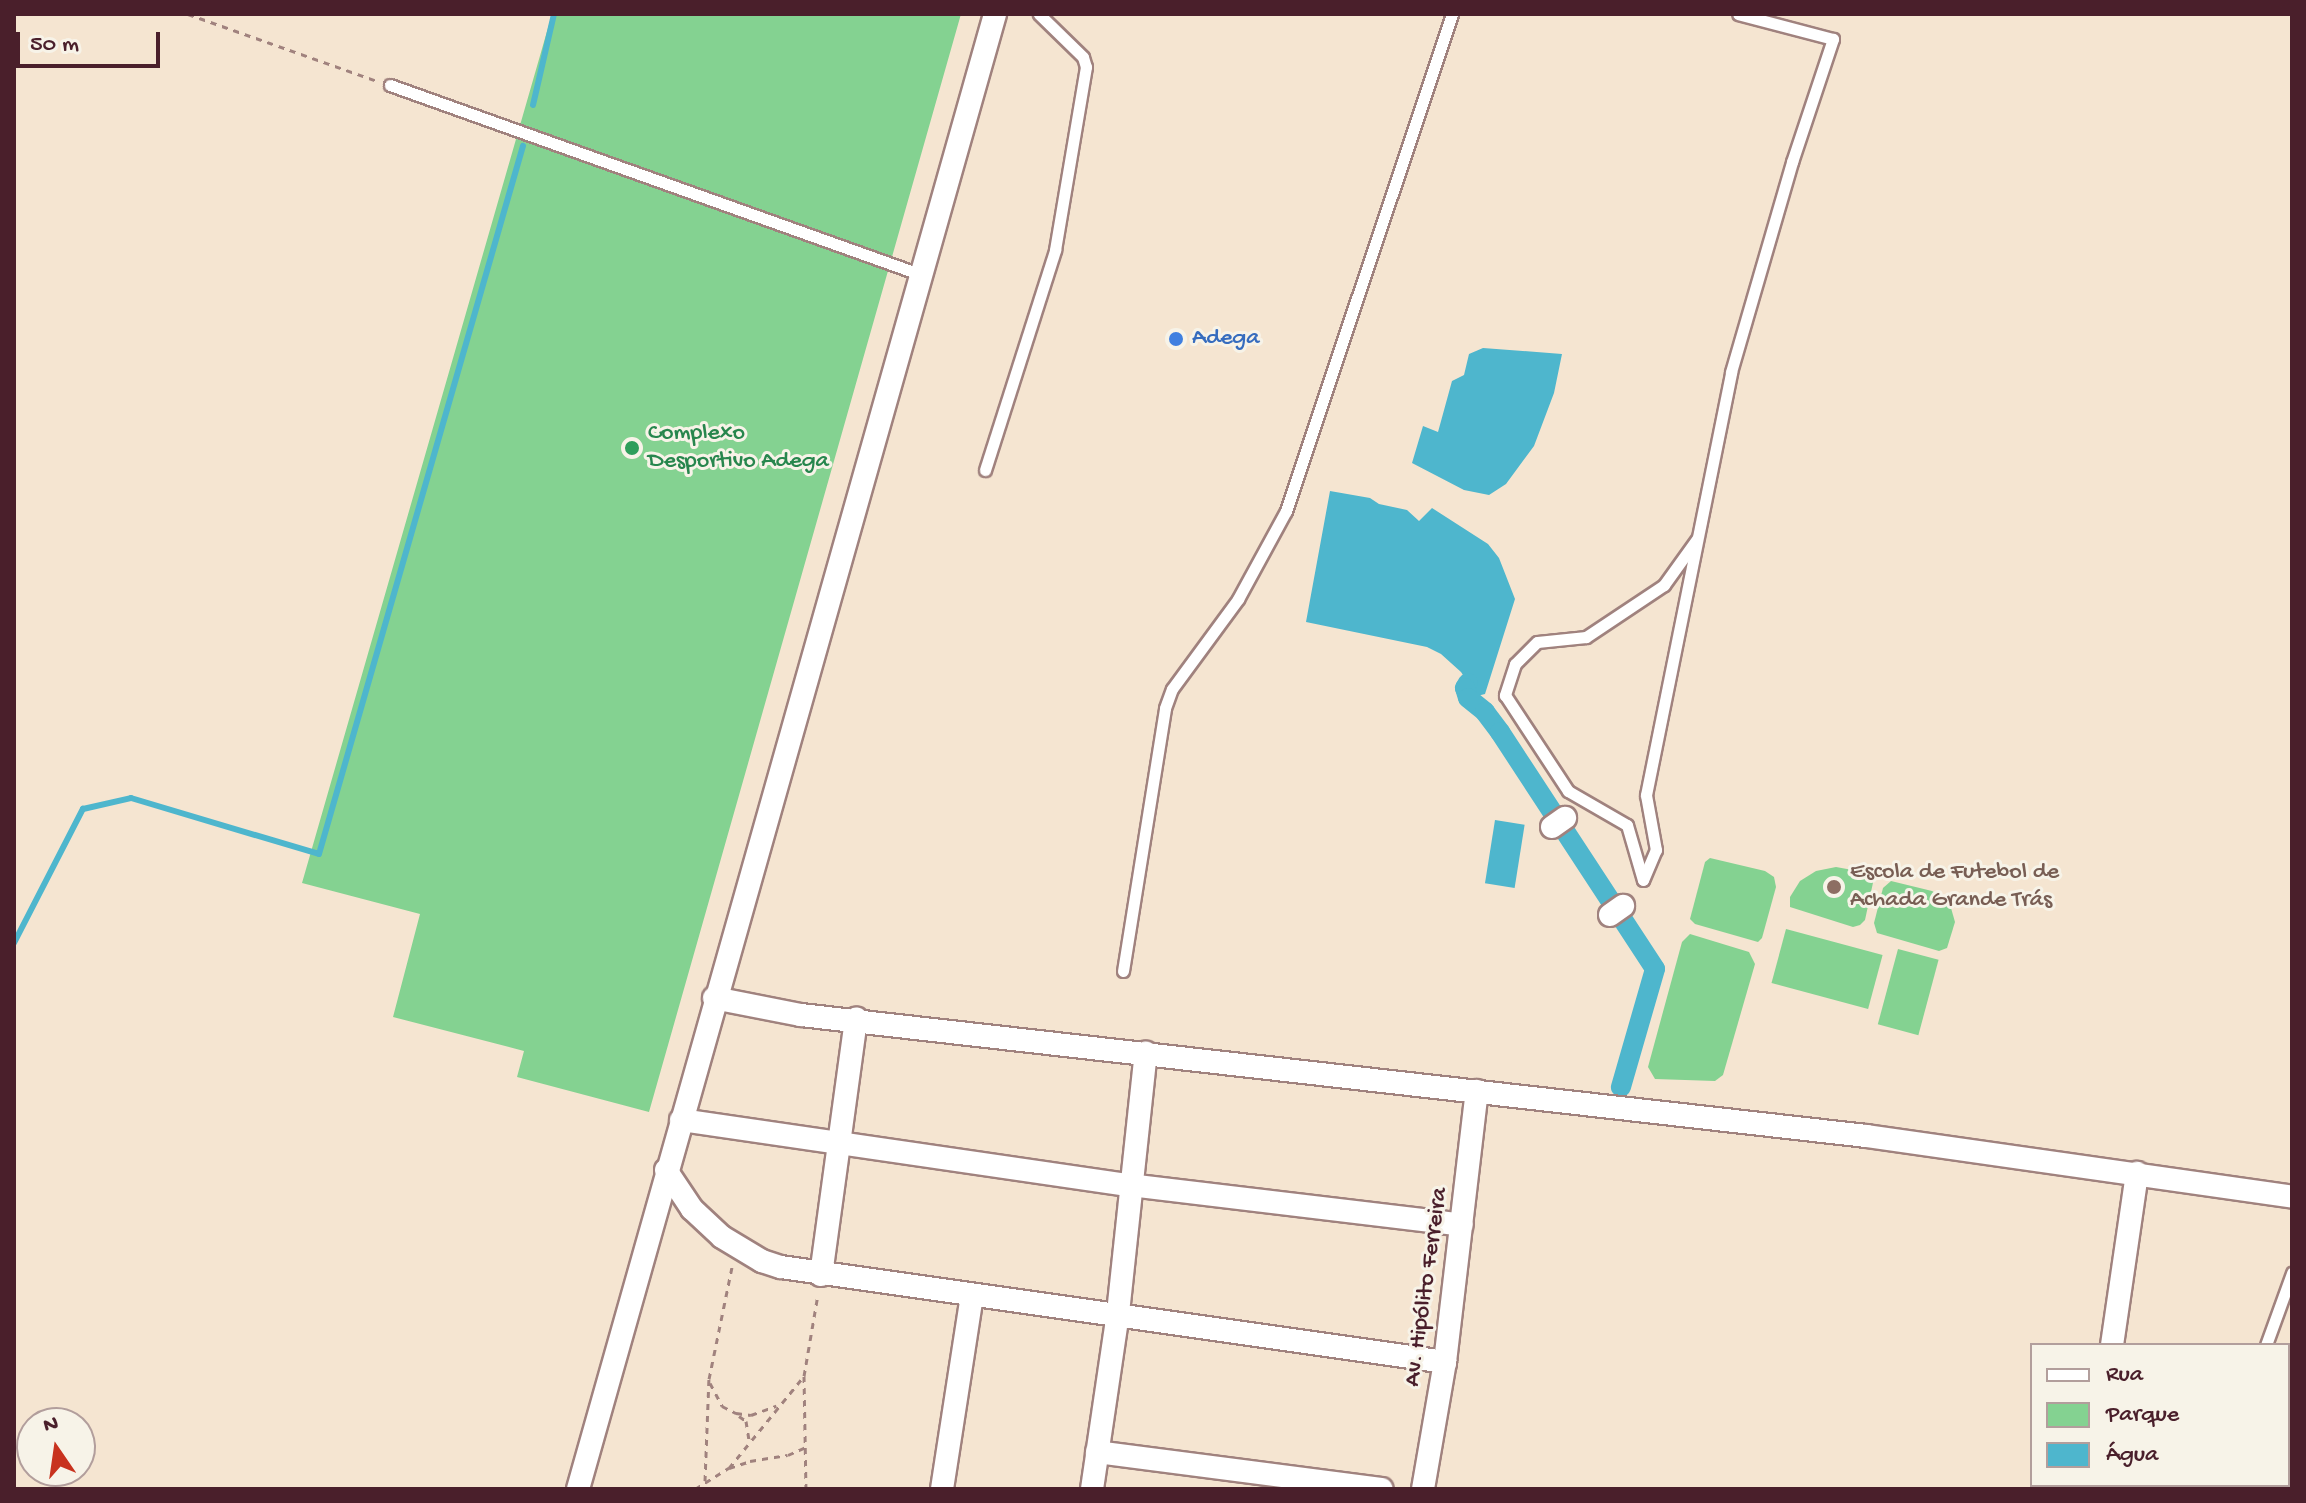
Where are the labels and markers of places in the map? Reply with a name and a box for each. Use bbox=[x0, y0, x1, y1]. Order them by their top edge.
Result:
place label: Adega bbox=[1192, 325, 1260, 353]
marker: Adega bbox=[1167, 330, 1185, 348]
place label: Complexo Desportivo Adega bbox=[648, 420, 829, 476]
marker: Complexo Desportivo Adega bbox=[623, 439, 641, 457]
place label: Escola de Futebol de Achada Grande Trás bbox=[1850, 859, 2059, 915]
marker: Escola de Futebol de Achada Grande Trás bbox=[1825, 878, 1843, 896]

